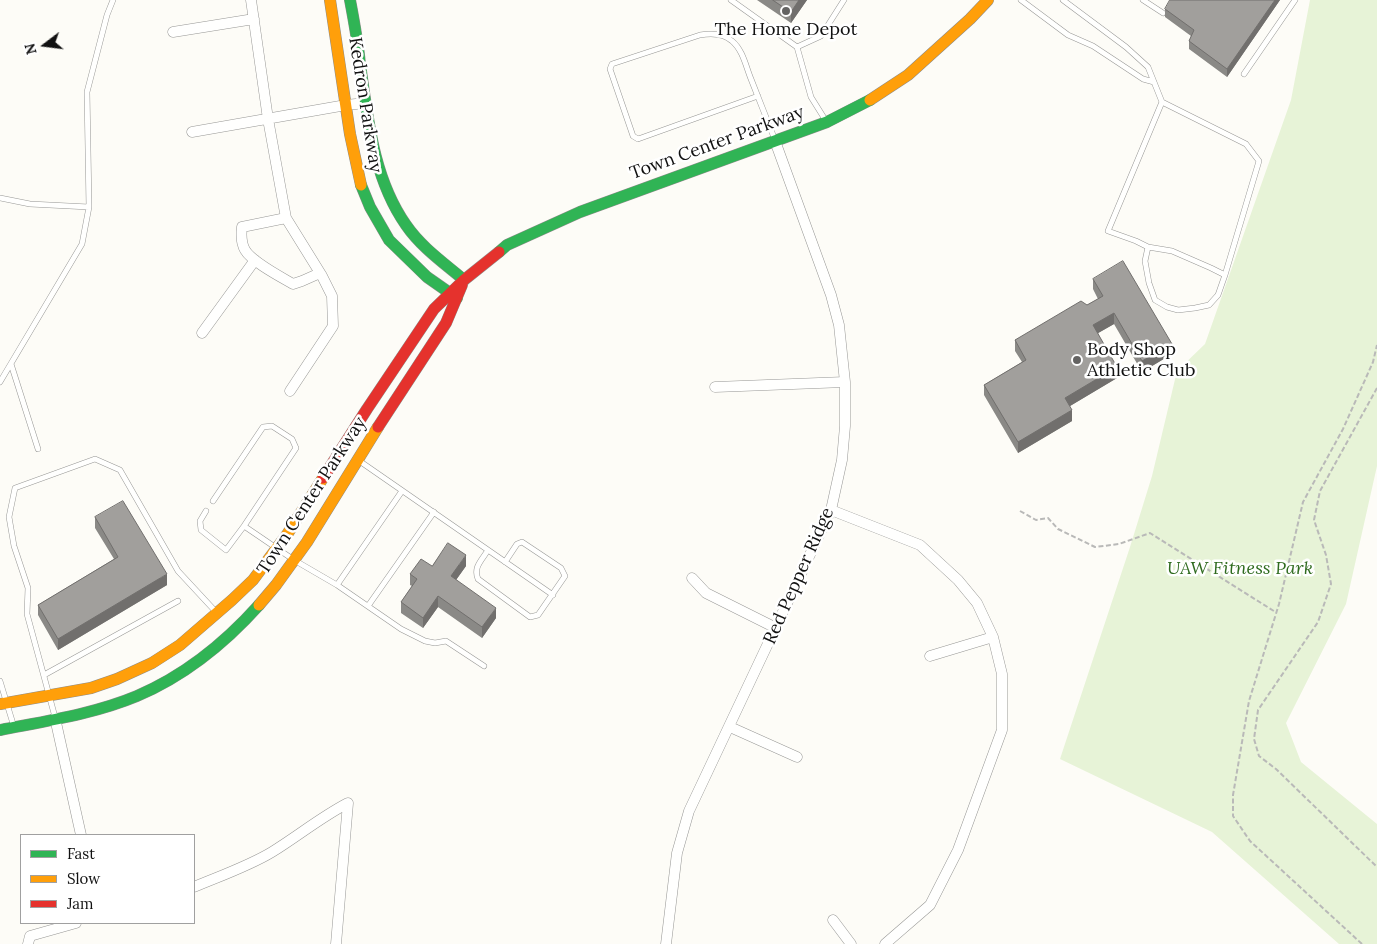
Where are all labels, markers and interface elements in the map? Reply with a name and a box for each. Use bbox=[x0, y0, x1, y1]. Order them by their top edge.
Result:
marker: The Home Depot bbox=[780, 5, 792, 17]
place label: The Home Depot bbox=[715, 19, 857, 41]
north arrow bbox=[20, 20, 70, 70]
street label: Kedron Parkway bbox=[344, 36, 386, 174]
text: N bbox=[20, 41, 41, 56]
street label: Town Center Parkway bbox=[627, 101, 807, 185]
place label: Body Shop Athletic Club bbox=[1087, 339, 1195, 382]
marker: Body Shop Athletic Club bbox=[1071, 354, 1083, 366]
street label: Town Center Parkway bbox=[253, 413, 371, 579]
street label: Red Pepper Ridge bbox=[759, 504, 839, 648]
park label: UAW Fitness Park bbox=[1167, 558, 1313, 580]
legend bbox=[20, 834, 195, 924]
text: Fast bbox=[67, 844, 95, 863]
text: Slow bbox=[67, 869, 100, 888]
text: Jam bbox=[67, 894, 94, 913]

